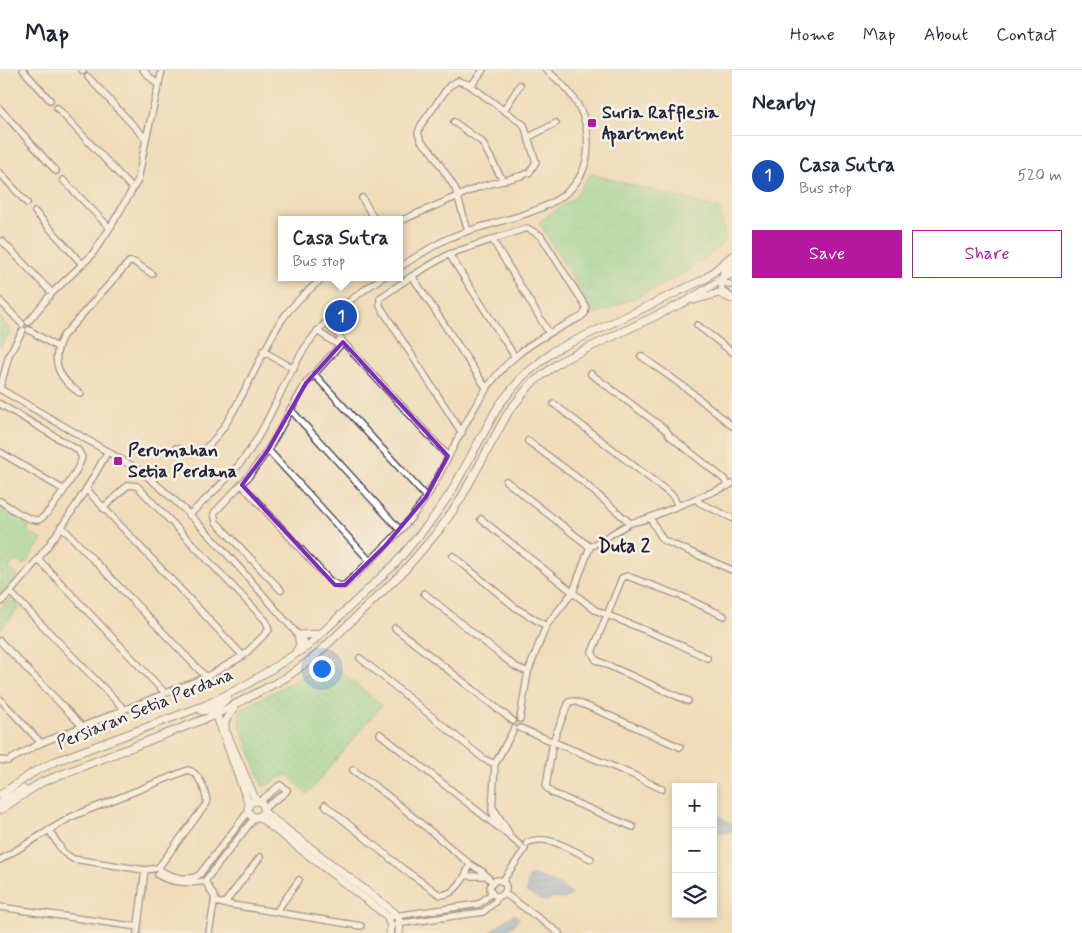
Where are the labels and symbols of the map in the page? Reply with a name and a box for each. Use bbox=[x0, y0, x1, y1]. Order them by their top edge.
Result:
place label: Suria Rafflesia Apartment bbox=[602, 101, 720, 147]
marker: Suria Rafflesia Apartment bbox=[586, 117, 598, 129]
pin: 1 bbox=[325, 297, 357, 335]
place label: Perumahan Setia Perdana bbox=[128, 439, 237, 484]
marker: Perumahan Setia Perdana bbox=[112, 455, 124, 467]
district label: Duta 2 bbox=[598, 534, 651, 559]
your location bbox=[309, 656, 335, 682]
street label: Persiaran Setia Perdana bbox=[53, 663, 237, 755]

